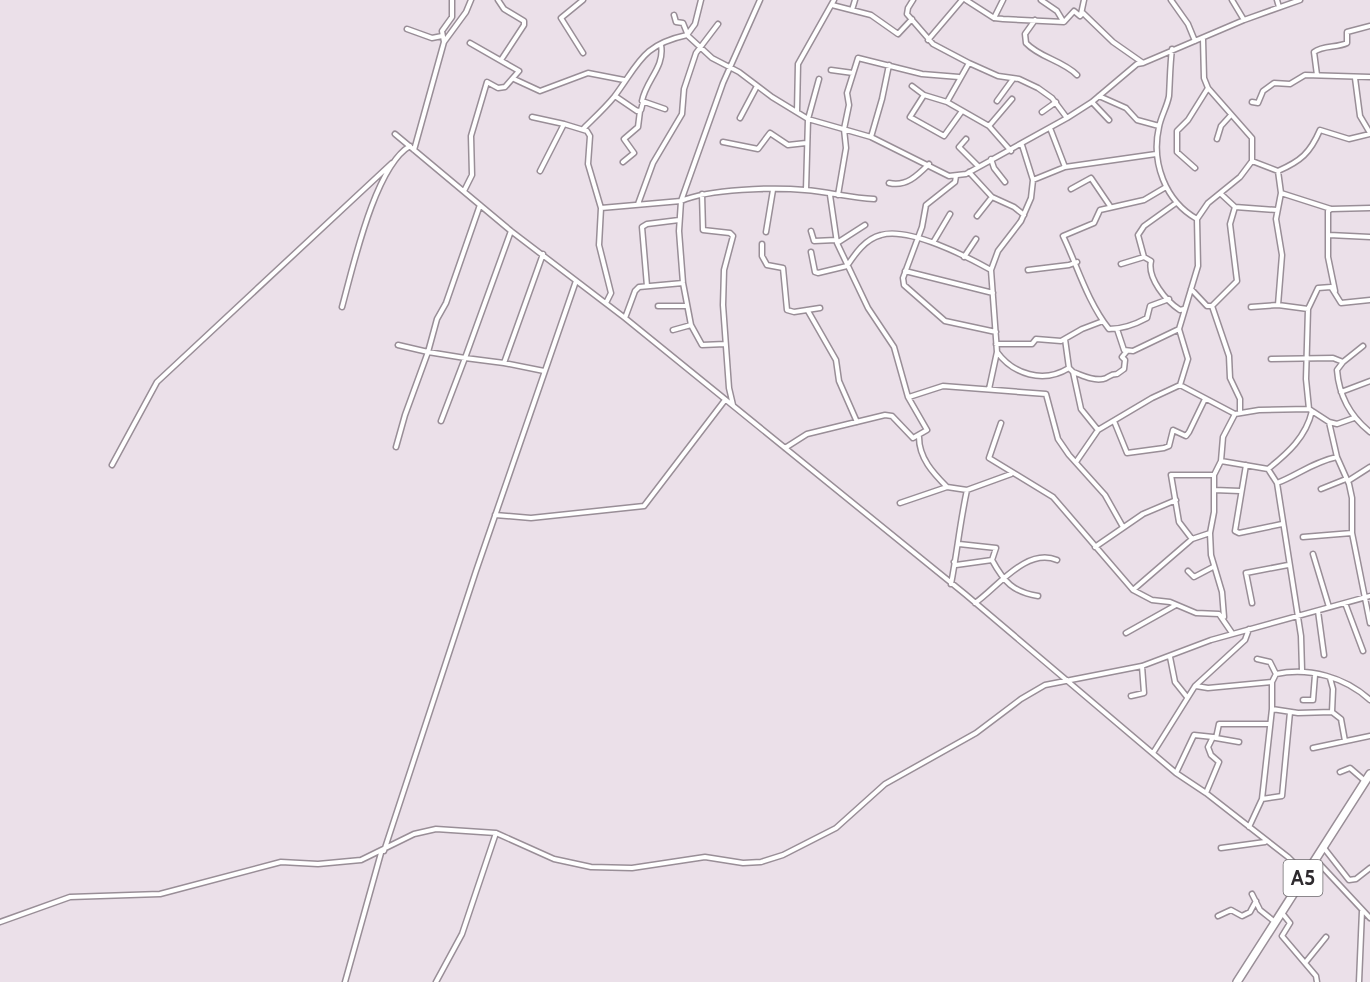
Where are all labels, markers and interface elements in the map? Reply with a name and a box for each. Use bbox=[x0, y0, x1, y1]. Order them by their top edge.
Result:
road number: A5 bbox=[1284, 860, 1322, 896]

